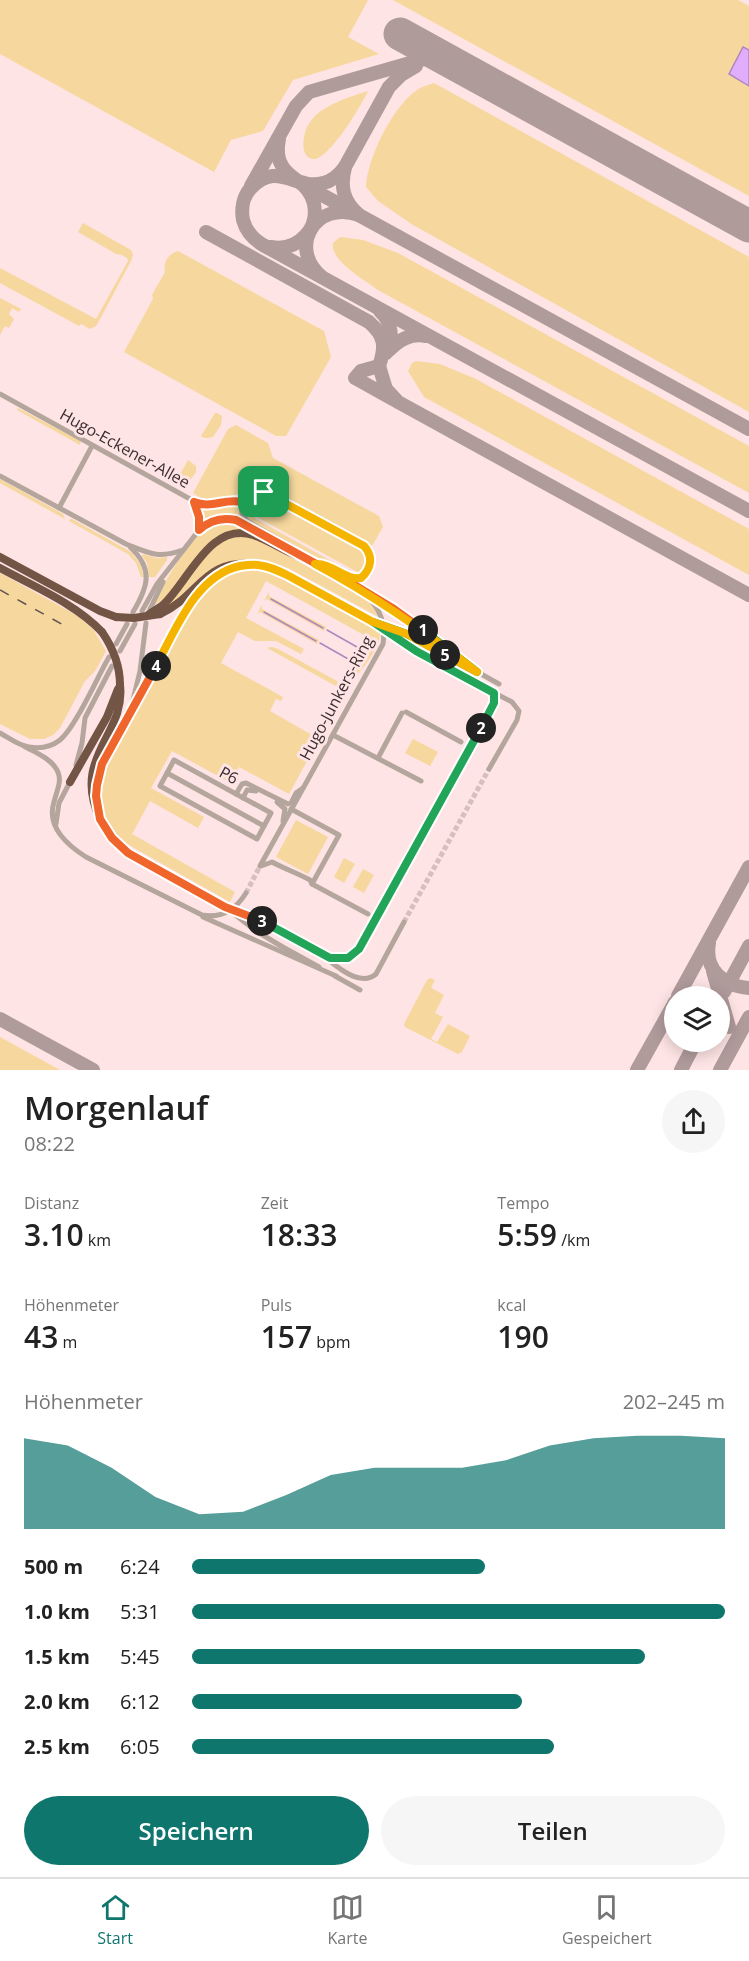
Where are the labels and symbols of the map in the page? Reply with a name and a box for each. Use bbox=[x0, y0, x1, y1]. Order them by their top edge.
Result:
street label: Hugo-Eckener-Allee bbox=[56, 403, 194, 493]
pin bbox=[238, 466, 289, 517]
pin: 1 bbox=[408, 615, 438, 645]
street label: Hugo-Junkers-Ring bbox=[294, 632, 378, 764]
pin: 5 bbox=[430, 640, 460, 670]
pin: 4 bbox=[141, 651, 171, 681]
pin: 2 bbox=[466, 713, 496, 743]
street label: P6 bbox=[215, 761, 243, 789]
pin: 3 bbox=[247, 906, 277, 936]

